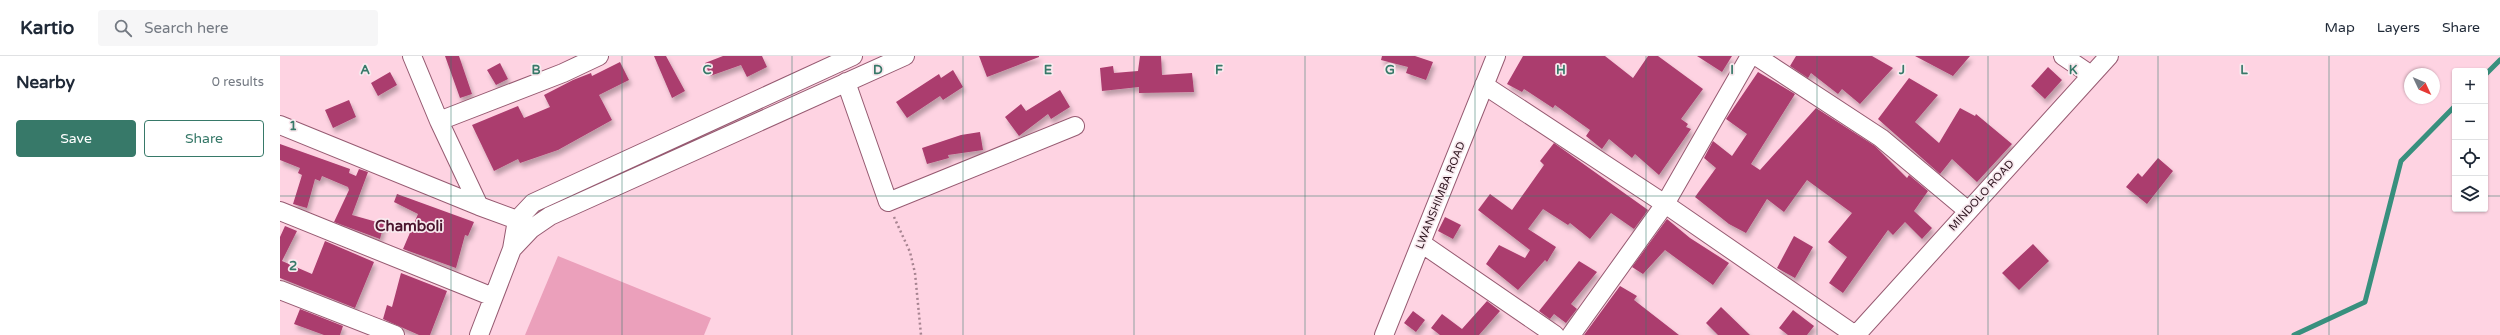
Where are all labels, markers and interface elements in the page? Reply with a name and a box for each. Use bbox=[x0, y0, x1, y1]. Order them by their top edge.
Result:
search box bbox=[98, 10, 378, 46]
text: Kartio bbox=[20, 17, 74, 39]
icon: search bbox=[112, 17, 134, 39]
text: Search here bbox=[144, 19, 229, 37]
text: Map bbox=[2325, 19, 2355, 36]
text: Layers bbox=[2377, 19, 2420, 36]
text: Share bbox=[2442, 19, 2480, 36]
text: A bbox=[360, 62, 370, 78]
text: B bbox=[531, 62, 541, 78]
text: C bbox=[702, 62, 712, 78]
text: D bbox=[873, 62, 883, 78]
text: E bbox=[1044, 62, 1052, 78]
text: F bbox=[1215, 62, 1223, 78]
text: G bbox=[1385, 62, 1395, 78]
text: H bbox=[1556, 62, 1566, 78]
text: I bbox=[1730, 62, 1734, 78]
text: J bbox=[1898, 62, 1905, 78]
text: K bbox=[2069, 62, 2078, 78]
text: L bbox=[2240, 62, 2248, 78]
north arrow bbox=[2404, 68, 2440, 104]
map controls bbox=[2452, 68, 2488, 212]
button: + bbox=[2452, 68, 2488, 104]
text: Nearby bbox=[16, 72, 75, 93]
text: 0 results bbox=[212, 74, 264, 90]
button: − bbox=[2452, 104, 2488, 140]
text: 1 bbox=[289, 118, 297, 134]
button: Save bbox=[16, 120, 136, 157]
button: Share bbox=[144, 120, 264, 157]
street label: LWANSHIMBA ROAD bbox=[1413, 140, 1468, 251]
button: locate bbox=[2452, 140, 2488, 176]
street label: MINDOLO ROAD bbox=[1946, 157, 2017, 233]
button: layers bbox=[2452, 176, 2488, 212]
district label: Chamboli bbox=[375, 217, 443, 235]
text: 2 bbox=[289, 258, 297, 274]

